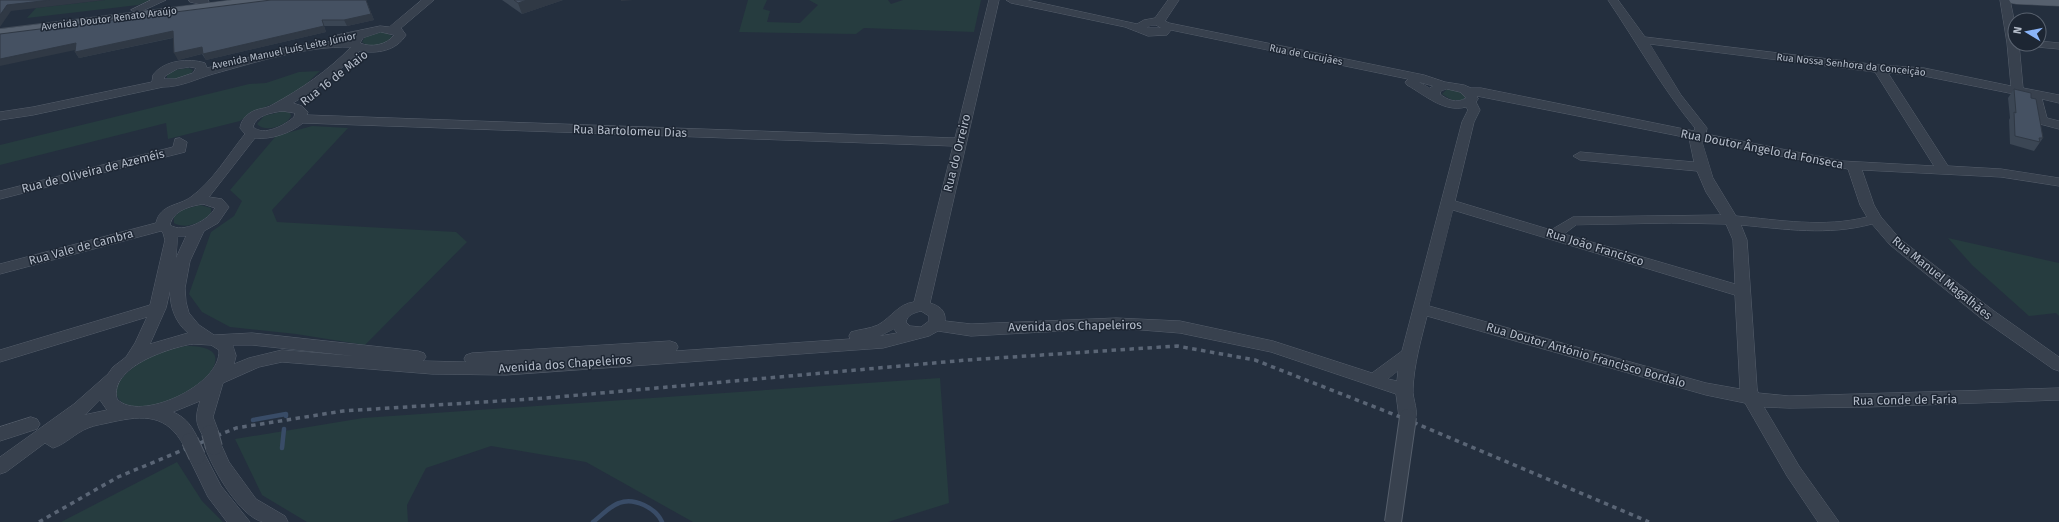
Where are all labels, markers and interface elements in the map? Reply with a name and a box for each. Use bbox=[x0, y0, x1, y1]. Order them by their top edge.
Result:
street label: Avenida Doutor Renato Araújo bbox=[40, 4, 178, 33]
north arrow bbox=[2007, 12, 2047, 52]
text: N bbox=[2011, 26, 2025, 35]
street label: Avenida Manuel Luís Leite Júnior bbox=[210, 29, 357, 72]
street label: Rua de Cucujães bbox=[1268, 42, 1344, 68]
street label: Rua 16 de Maio bbox=[297, 47, 371, 109]
street label: Rua Nossa Senhora da Conceição bbox=[1776, 51, 1926, 79]
street label: Rua do Orreiro bbox=[941, 113, 973, 193]
street label: Rua Bartolomeu Dias bbox=[573, 122, 688, 140]
street label: Rua Doutor Ângelo da Fonseca bbox=[1679, 125, 1845, 172]
street label: Rua de Oliveira de Azeméis bbox=[20, 146, 166, 196]
street label: Rua João Francisco bbox=[1544, 225, 1646, 269]
street label: Rua Vale de Cambra bbox=[27, 226, 135, 268]
street label: Rua Manuel Magalhães bbox=[1889, 233, 1995, 323]
street label: Avenida dos Chapeleiros bbox=[1008, 318, 1142, 334]
street label: Rua Doutor António Francisco Bordalo bbox=[1485, 320, 1687, 390]
street label: Avenida dos Chapeleiros bbox=[498, 352, 633, 376]
street label: Rua Conde de Faria bbox=[1853, 392, 1957, 408]

